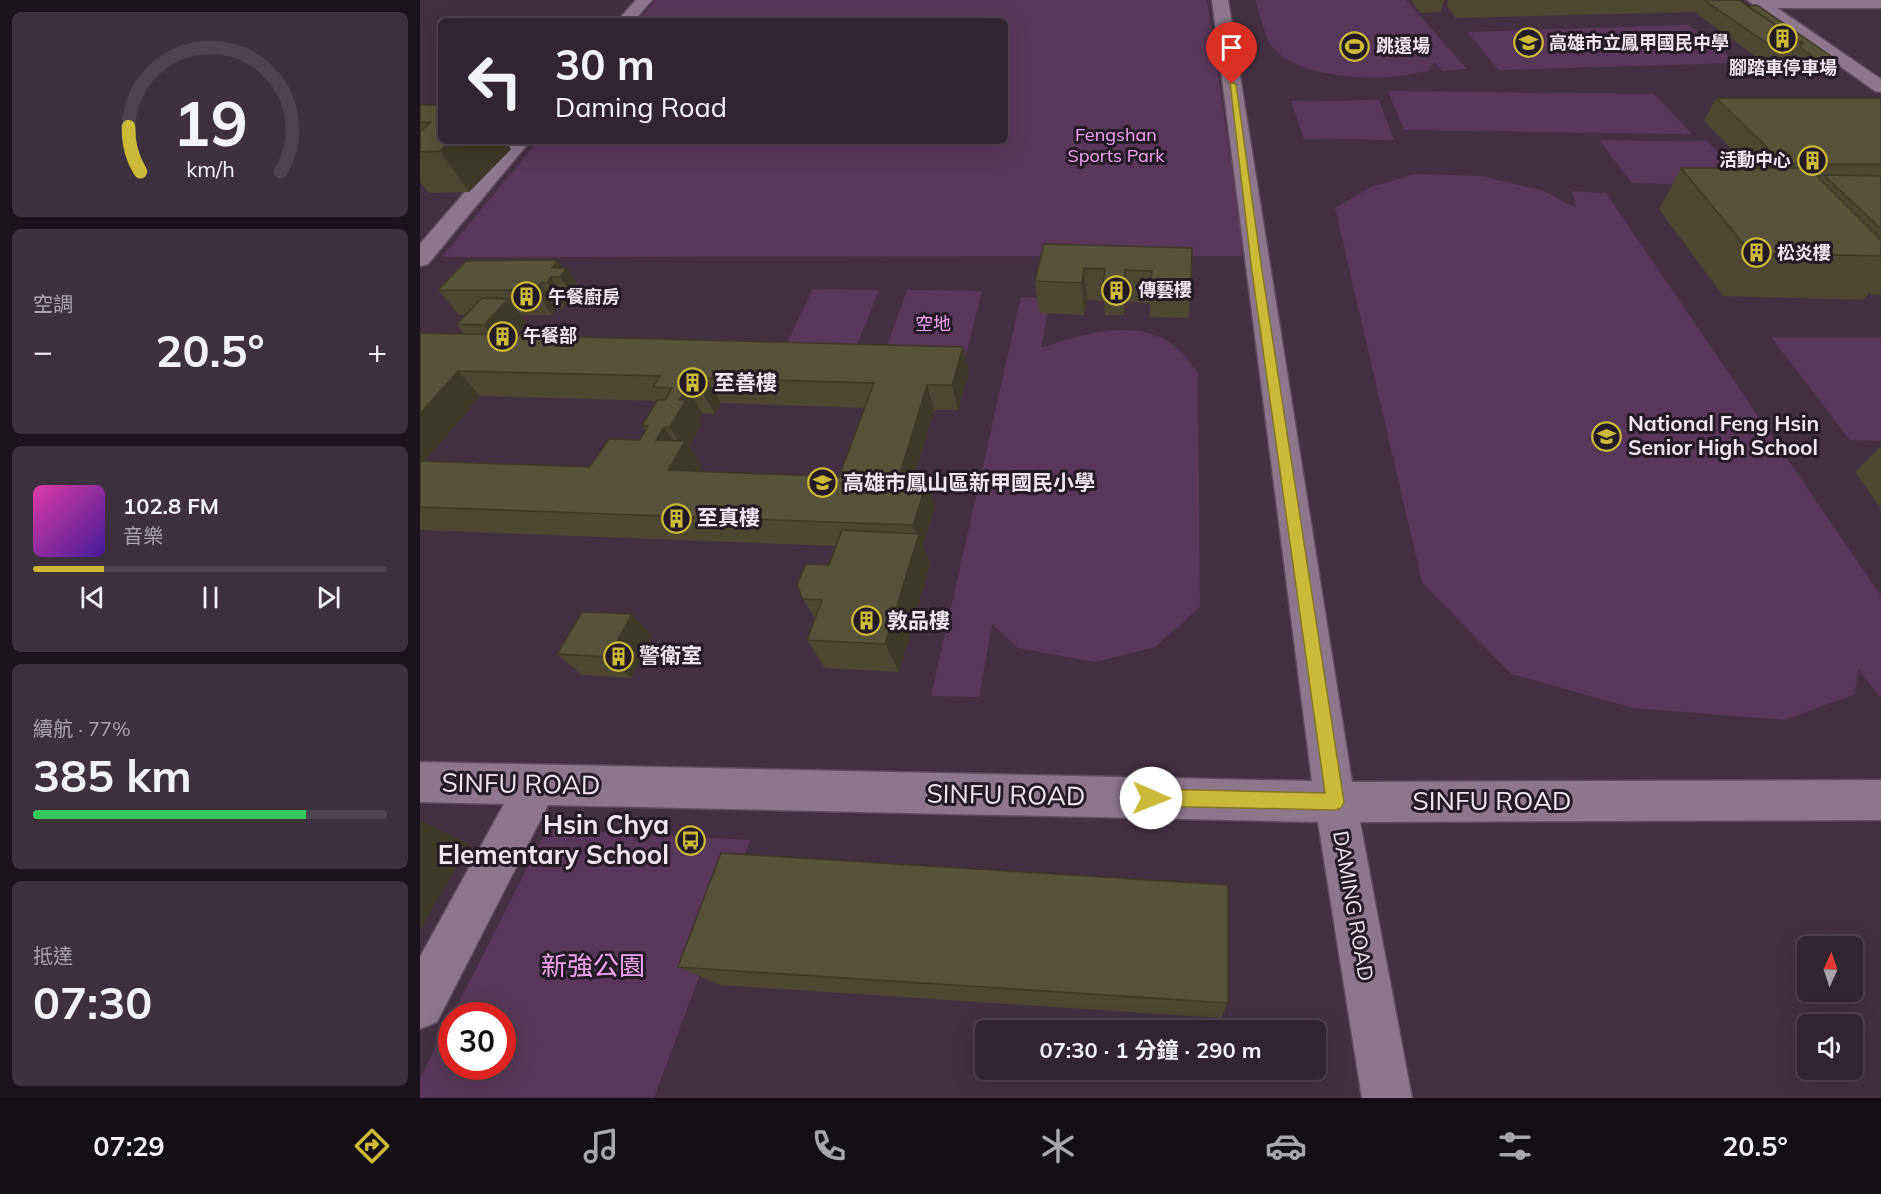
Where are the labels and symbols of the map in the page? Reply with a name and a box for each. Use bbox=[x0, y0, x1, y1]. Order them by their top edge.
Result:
pin bbox=[1206, 22, 1257, 84]
building icon: 腳踏車停車場 bbox=[1767, 23, 1799, 55]
school or university icon: 高雄市立鳳甲國民中學 bbox=[1512, 27, 1544, 59]
sports icon: 跳遠場 bbox=[1339, 30, 1371, 62]
place label: 高雄市立鳳甲國民中學 bbox=[1549, 31, 1729, 54]
place label: 跳遠場 bbox=[1376, 34, 1430, 57]
place label: 腳踏車停車場 bbox=[1729, 56, 1837, 79]
park label: Fengshan Sports Park bbox=[1067, 123, 1165, 167]
building icon: 活動中心 bbox=[1796, 144, 1828, 176]
place label: 活動中心 bbox=[1719, 148, 1791, 171]
building icon: 松炎樓 bbox=[1740, 237, 1772, 269]
place label: 松炎樓 bbox=[1777, 241, 1831, 264]
building icon: 傳藝樓 bbox=[1101, 274, 1133, 306]
place label: 傳藝樓 bbox=[1138, 278, 1192, 301]
building icon: 午餐廚房 bbox=[511, 281, 543, 313]
place label: 午餐廚房 bbox=[548, 285, 620, 308]
park label: 空地 bbox=[915, 312, 951, 335]
building icon: 午餐部 bbox=[486, 320, 518, 352]
place label: 午餐部 bbox=[523, 324, 577, 347]
building icon: 至善樓 bbox=[677, 367, 709, 399]
place label: 至善樓 bbox=[714, 369, 777, 395]
place label: National Feng Hsin Senior High School bbox=[1628, 410, 1819, 460]
school or university icon: National Feng Hsin Senior High School bbox=[1591, 420, 1623, 452]
school or university icon: 高雄市鳳山區新甲國民小學 bbox=[806, 467, 838, 499]
place label: 高雄市鳳山區新甲國民小學 bbox=[843, 469, 1095, 495]
building icon: 至真樓 bbox=[660, 502, 692, 534]
place label: 至真樓 bbox=[697, 504, 760, 530]
building icon: 敦品樓 bbox=[850, 605, 882, 637]
place label: 敦品樓 bbox=[887, 607, 950, 633]
building icon: 警衛室 bbox=[602, 640, 634, 672]
place label: 警衛室 bbox=[639, 642, 702, 668]
street label: SINFU ROAD bbox=[441, 766, 601, 801]
position arrow bbox=[1119, 766, 1183, 830]
street label: SINFU ROAD bbox=[926, 777, 1086, 812]
street label: SINFU ROAD bbox=[1413, 784, 1571, 817]
place label: Hsin Chya Elementary School bbox=[438, 808, 669, 871]
bus stop icon: Hsin Chya Elementary School bbox=[674, 824, 706, 856]
street label: DAMING ROAD bbox=[1328, 829, 1380, 983]
north arrow bbox=[1797, 936, 1863, 1002]
park label: 新強公園 bbox=[541, 949, 645, 982]
speed limit sign: 30 bbox=[438, 1002, 516, 1080]

